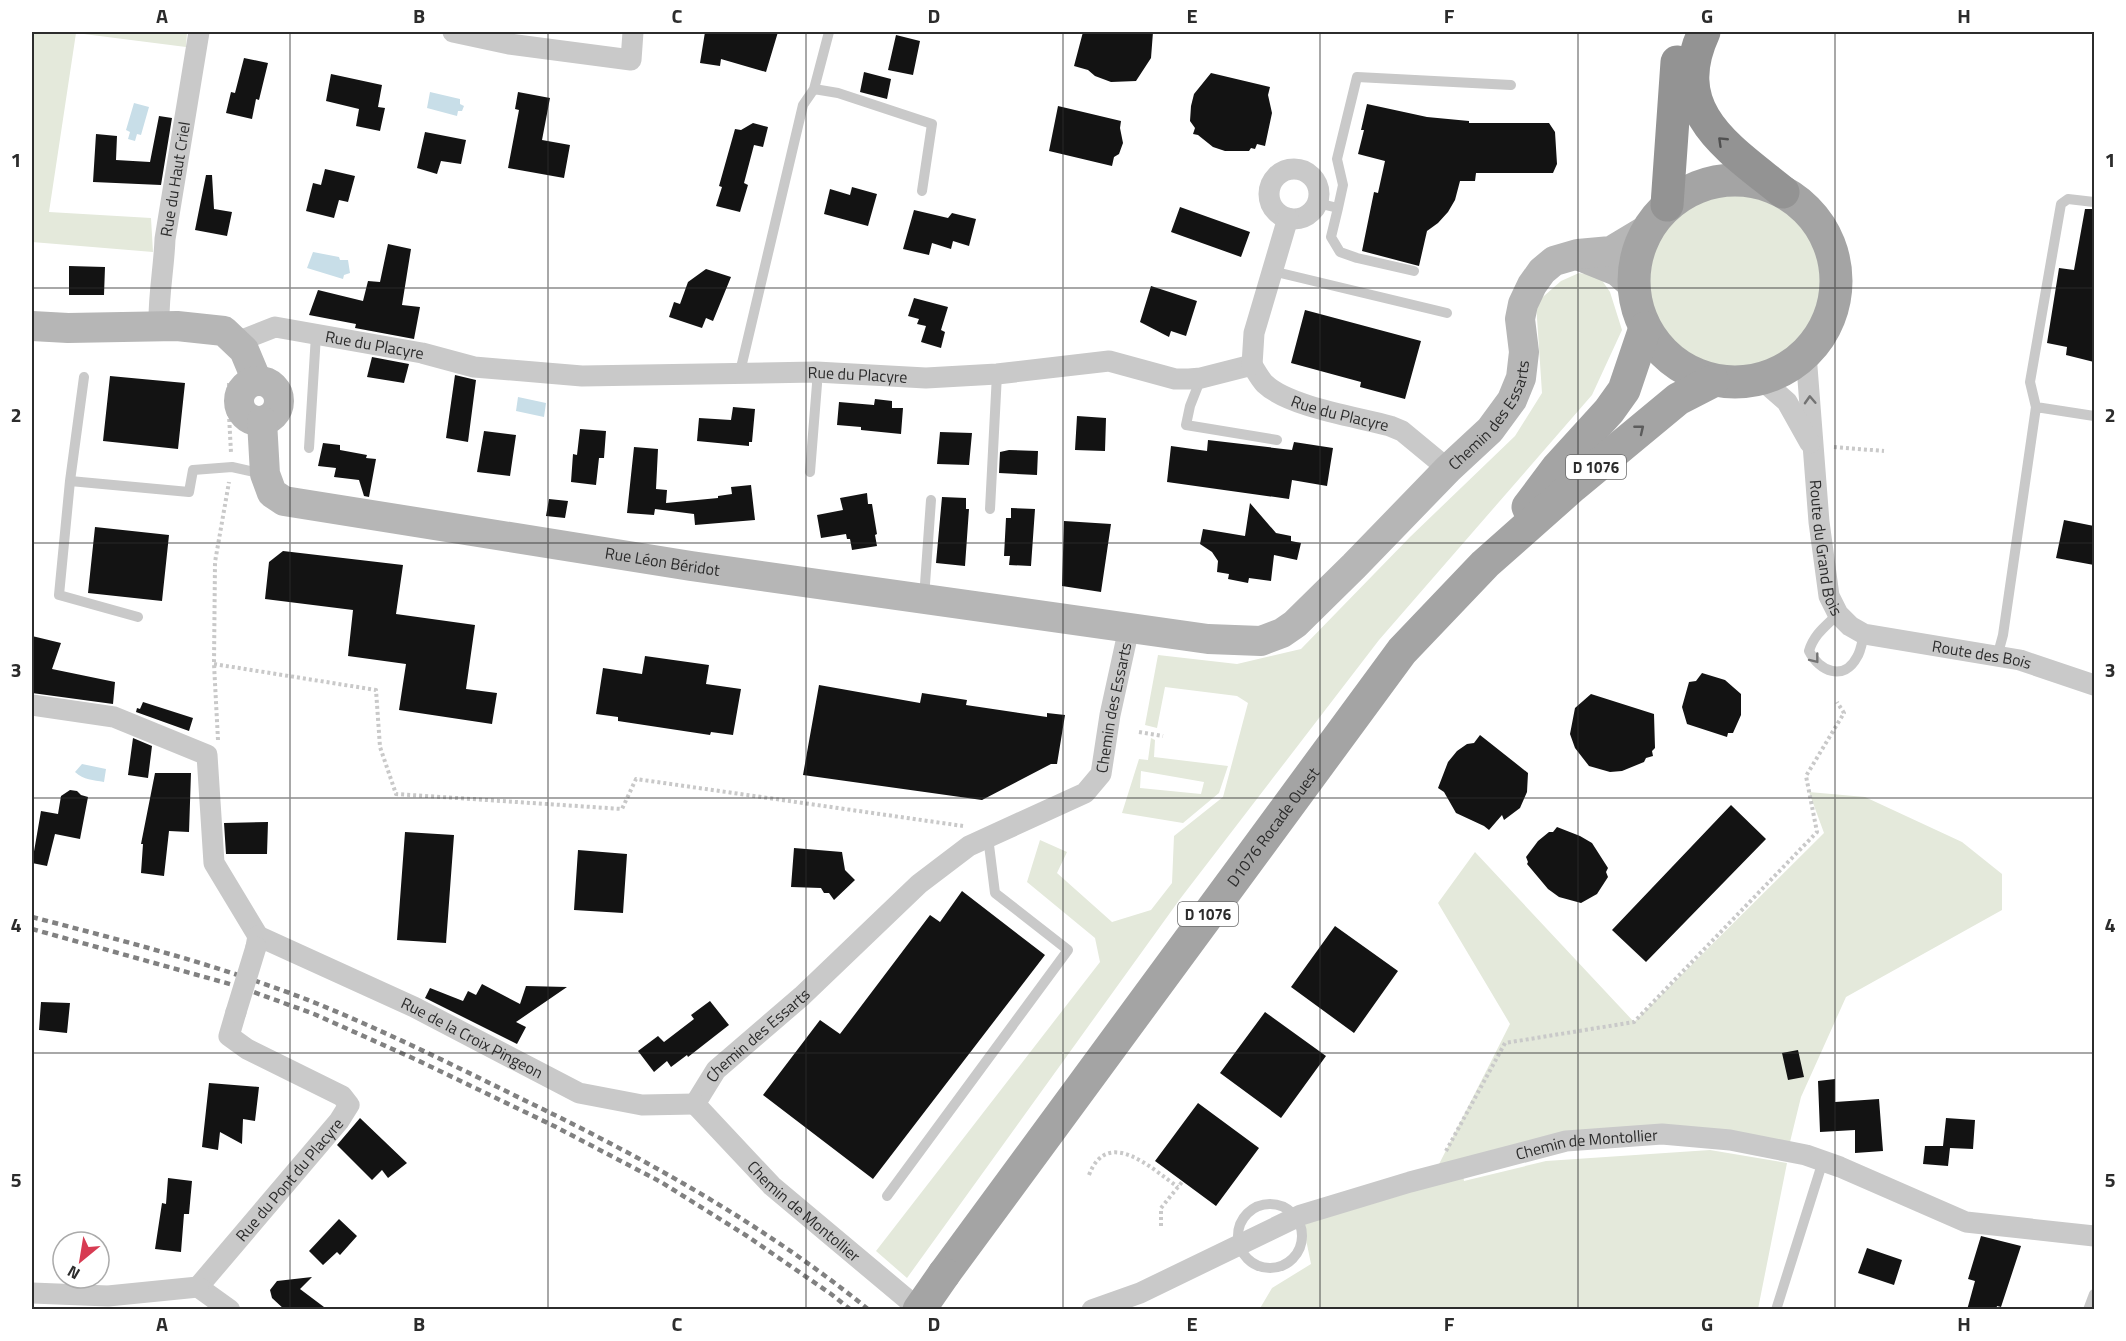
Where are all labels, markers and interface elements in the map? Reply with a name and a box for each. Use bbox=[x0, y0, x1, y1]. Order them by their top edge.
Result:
text: A bbox=[156, 0, 168, 31]
text: B bbox=[413, 0, 425, 31]
text: C bbox=[672, 0, 683, 31]
text: D bbox=[928, 0, 940, 31]
text: E bbox=[1186, 0, 1198, 31]
text: F bbox=[1444, 0, 1455, 31]
text: G bbox=[1701, 0, 1713, 31]
text: H bbox=[1957, 0, 1971, 31]
street label: Rue du Haut Criel bbox=[154, 120, 196, 238]
one-way arrow bbox=[1718, 138, 1729, 149]
text: 1 bbox=[10, 144, 22, 175]
text: 1 bbox=[2104, 144, 2116, 175]
street label: Rue du Placyre bbox=[323, 324, 426, 365]
street label: Chemin des Essarts bbox=[1442, 359, 1535, 475]
street label: Rue du Placyre bbox=[807, 360, 908, 389]
street label: Rue du Placyre bbox=[1288, 389, 1392, 437]
one-way arrow bbox=[1804, 396, 1817, 405]
text: 2 bbox=[10, 399, 22, 430]
text: 2 bbox=[2104, 399, 2116, 430]
one-way arrow bbox=[1633, 426, 1644, 437]
road number: D 1076 bbox=[1566, 455, 1626, 479]
street label: Route du Grand Bois bbox=[1804, 479, 1849, 620]
street label: Rue Léon Béridot bbox=[603, 540, 722, 582]
street label: Route des Bois bbox=[1930, 634, 2035, 675]
street label: Chemin des Essarts bbox=[1089, 640, 1138, 775]
one-way arrow bbox=[1808, 652, 1819, 663]
text: 3 bbox=[10, 654, 22, 685]
text: 3 bbox=[2104, 654, 2116, 685]
street label: D1076 Rocade Ouest bbox=[1221, 762, 1325, 892]
road number: D 1076 bbox=[1178, 902, 1238, 926]
text: 4 bbox=[10, 909, 22, 940]
text: 4 bbox=[2104, 909, 2116, 940]
street label: Chemin des Essarts bbox=[699, 983, 815, 1087]
street label: Rue de la Croix Pingeon bbox=[397, 991, 547, 1084]
street label: Rue du Pont du Placyre bbox=[230, 1112, 349, 1247]
street label: Chemin de Montollier bbox=[1513, 1122, 1659, 1166]
street label: Chemin de Montollier bbox=[742, 1155, 866, 1268]
text: 5 bbox=[10, 1164, 22, 1195]
text: 5 bbox=[2104, 1164, 2116, 1195]
north arrow bbox=[51, 1230, 111, 1290]
text: N bbox=[63, 1260, 84, 1286]
text: A bbox=[156, 1308, 168, 1339]
text: B bbox=[413, 1308, 425, 1339]
text: C bbox=[672, 1308, 683, 1339]
text: D bbox=[928, 1308, 940, 1339]
text: E bbox=[1186, 1308, 1198, 1339]
text: F bbox=[1444, 1308, 1455, 1339]
text: G bbox=[1701, 1308, 1713, 1339]
text: H bbox=[1957, 1308, 1971, 1339]

